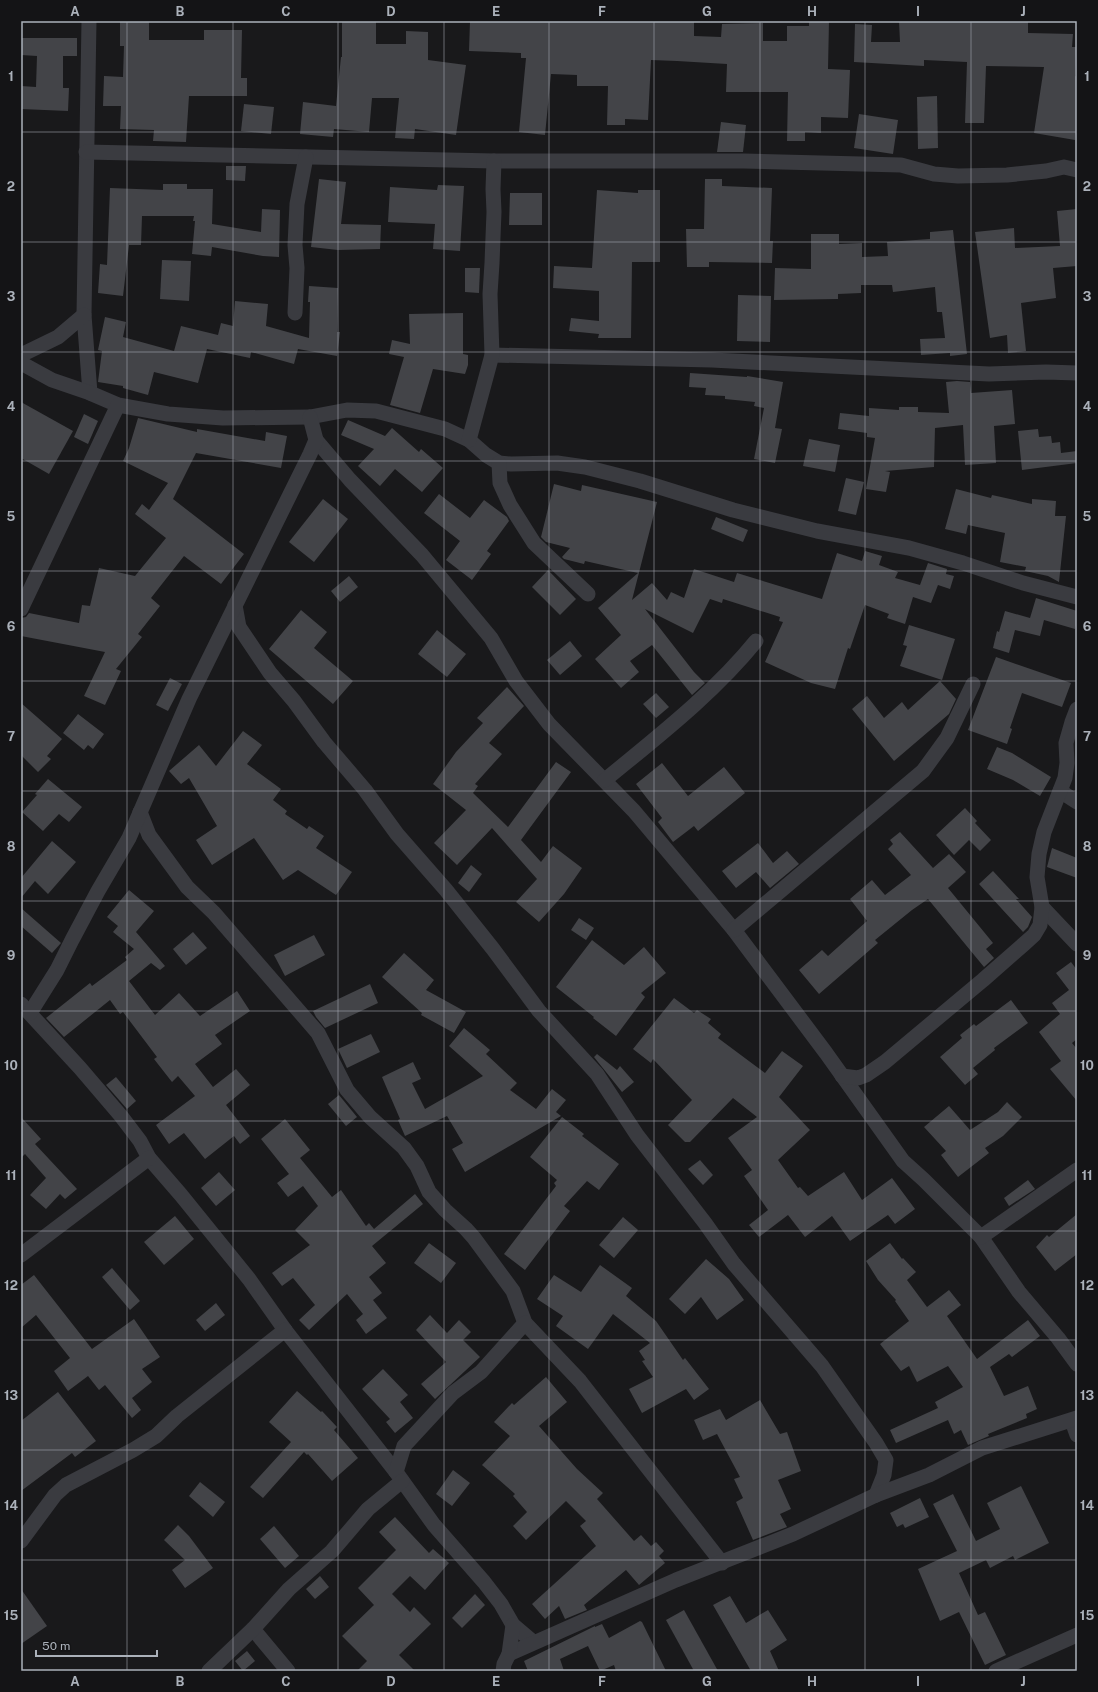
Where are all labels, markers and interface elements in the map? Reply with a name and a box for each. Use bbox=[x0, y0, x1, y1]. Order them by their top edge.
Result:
text: A bbox=[70, 4, 80, 19]
text: B bbox=[176, 4, 185, 19]
text: C bbox=[281, 4, 291, 19]
text: D bbox=[386, 4, 396, 19]
text: E bbox=[492, 4, 500, 19]
text: F bbox=[598, 4, 606, 19]
text: G bbox=[702, 4, 712, 19]
text: H bbox=[807, 4, 817, 19]
text: I bbox=[916, 4, 920, 19]
text: J bbox=[1020, 4, 1026, 19]
text: 1 bbox=[8, 69, 14, 84]
text: 1 bbox=[1084, 69, 1090, 84]
text: 2 bbox=[7, 179, 15, 194]
text: 2 bbox=[1083, 179, 1091, 194]
text: 3 bbox=[7, 289, 16, 304]
text: 3 bbox=[1083, 289, 1092, 304]
text: 4 bbox=[7, 399, 16, 414]
text: 4 bbox=[1083, 399, 1092, 414]
text: 5 bbox=[7, 509, 16, 524]
text: 5 bbox=[1083, 509, 1092, 524]
text: 6 bbox=[7, 619, 16, 634]
text: 6 bbox=[1083, 619, 1092, 634]
text: 7 bbox=[7, 729, 15, 744]
text: 7 bbox=[1083, 729, 1091, 744]
text: 8 bbox=[7, 839, 16, 854]
text: 8 bbox=[1083, 839, 1092, 854]
text: 9 bbox=[7, 948, 15, 963]
text: 9 bbox=[1083, 948, 1091, 963]
text: 10 bbox=[4, 1058, 18, 1073]
text: 10 bbox=[1080, 1058, 1094, 1073]
text: 11 bbox=[5, 1168, 17, 1183]
text: 11 bbox=[1081, 1168, 1093, 1183]
text: 12 bbox=[4, 1278, 18, 1293]
text: 12 bbox=[1080, 1278, 1094, 1293]
text: 13 bbox=[4, 1388, 18, 1403]
text: 13 bbox=[1080, 1388, 1094, 1403]
text: 14 bbox=[4, 1498, 19, 1513]
text: 14 bbox=[1080, 1498, 1095, 1513]
text: 15 bbox=[4, 1608, 18, 1623]
text: 15 bbox=[1080, 1608, 1094, 1623]
scale bar bbox=[36, 1632, 157, 1658]
text: 50 m bbox=[42, 1639, 70, 1653]
text: A bbox=[70, 1674, 80, 1689]
text: B bbox=[176, 1674, 185, 1689]
text: C bbox=[281, 1674, 291, 1689]
text: D bbox=[386, 1674, 396, 1689]
text: E bbox=[492, 1674, 500, 1689]
text: F bbox=[598, 1674, 606, 1689]
text: G bbox=[702, 1674, 712, 1689]
text: H bbox=[807, 1674, 817, 1689]
text: I bbox=[916, 1674, 920, 1689]
text: J bbox=[1020, 1674, 1026, 1689]

